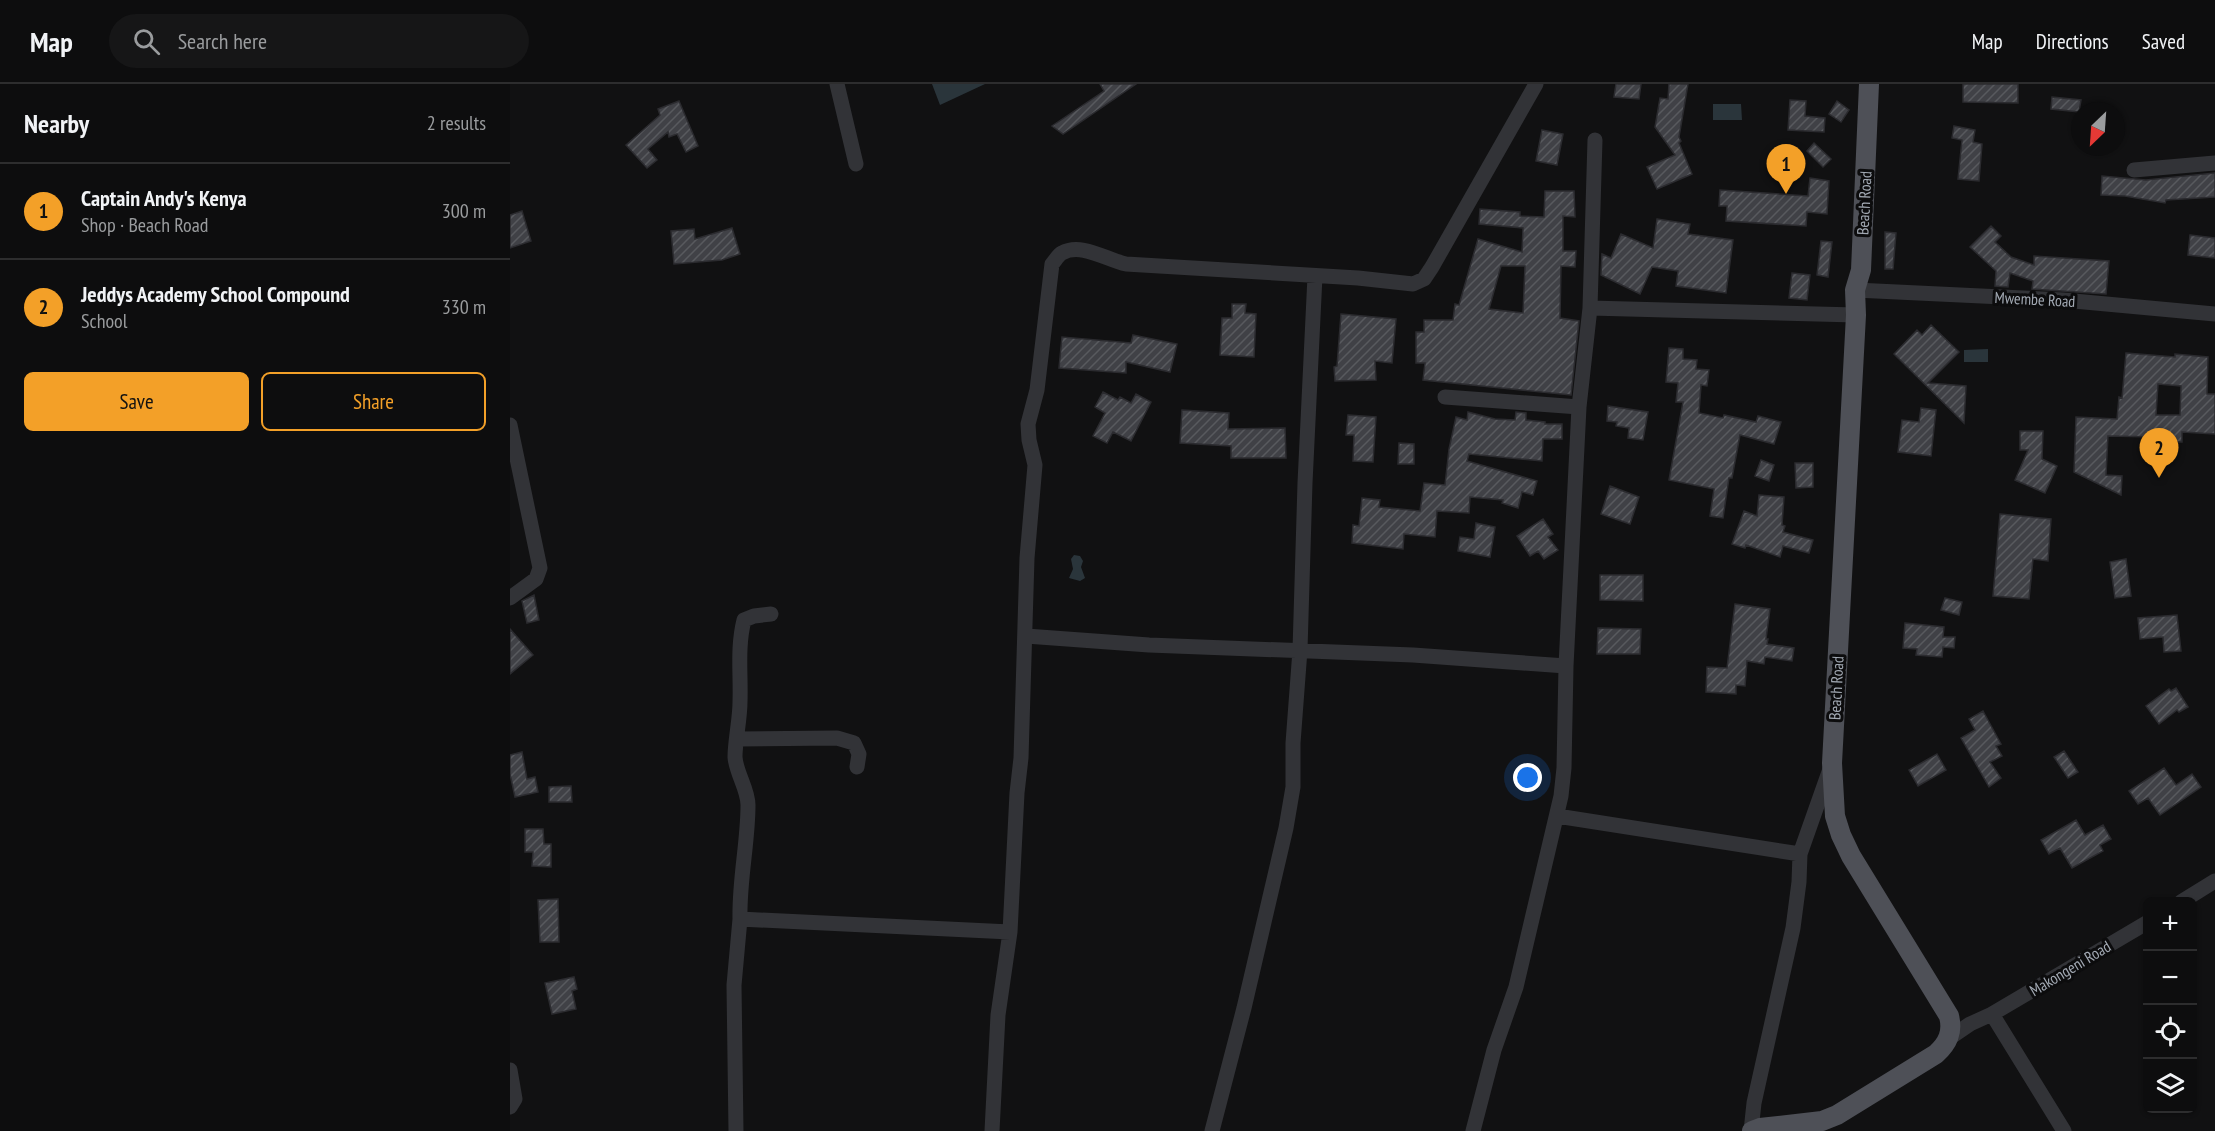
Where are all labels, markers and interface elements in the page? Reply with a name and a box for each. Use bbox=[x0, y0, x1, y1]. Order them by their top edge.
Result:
search box bbox=[109, 14, 529, 68]
text: Map bbox=[30, 23, 73, 60]
icon: search bbox=[130, 25, 163, 58]
text: Search here bbox=[178, 27, 267, 55]
text: Map bbox=[1972, 28, 2003, 55]
text: Directions bbox=[2036, 28, 2109, 55]
text: Saved bbox=[2142, 28, 2185, 55]
north arrow bbox=[2071, 102, 2125, 156]
text: Nearby bbox=[24, 107, 89, 140]
text: 2 results bbox=[427, 110, 486, 136]
pin: 1 bbox=[1766, 144, 1806, 194]
street label: Beach Road bbox=[1852, 170, 1876, 235]
text: Captain Andy's Kenya bbox=[81, 184, 247, 212]
text: 1 bbox=[39, 198, 48, 224]
text: 300 m bbox=[442, 198, 486, 224]
text: Shop · Beach Road bbox=[81, 212, 208, 238]
text: Jeddys Academy School Compound bbox=[81, 280, 350, 308]
street label: Mwembe Road bbox=[1994, 287, 2076, 311]
text: 2 bbox=[39, 294, 48, 320]
text: 330 m bbox=[442, 294, 486, 320]
text: School bbox=[81, 308, 127, 334]
button: Save bbox=[24, 372, 249, 431]
button: Share bbox=[261, 372, 486, 431]
pin: 2 bbox=[2140, 428, 2178, 478]
street label: Beach Road bbox=[1824, 655, 1848, 720]
your location bbox=[1513, 763, 1542, 792]
map controls bbox=[2143, 897, 2197, 1113]
button: + bbox=[2143, 897, 2197, 951]
street label: Makongeni Road bbox=[2026, 936, 2114, 1000]
button: − bbox=[2143, 951, 2197, 1005]
button: locate bbox=[2143, 1005, 2197, 1059]
button: layers bbox=[2143, 1059, 2197, 1113]

